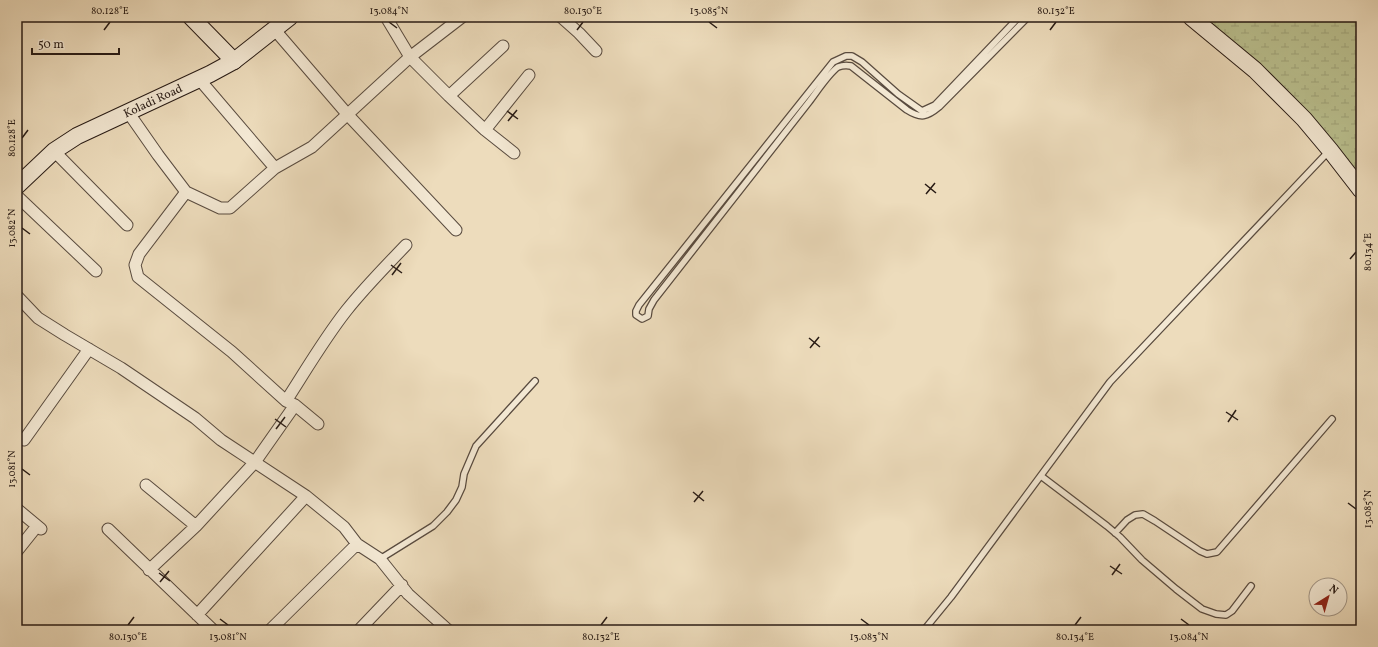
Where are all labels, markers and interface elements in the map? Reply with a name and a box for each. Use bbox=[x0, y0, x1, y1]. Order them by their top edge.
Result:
text: 80.128°E bbox=[91, 4, 129, 18]
text: 13.084°N bbox=[370, 4, 409, 18]
text: 80.130°E bbox=[564, 4, 602, 18]
text: 13.085°N bbox=[690, 4, 729, 18]
text: 80.132°E bbox=[1037, 4, 1075, 18]
scale bar bbox=[32, 30, 119, 56]
text: 50 m bbox=[38, 37, 64, 53]
street label: Koladi Road bbox=[121, 81, 186, 122]
text: 80.128°E bbox=[5, 119, 19, 157]
text: 13.082°N bbox=[5, 208, 19, 247]
text: 80.134°E bbox=[1361, 233, 1375, 271]
text: 13.081°N bbox=[5, 450, 19, 488]
text: 13.085°N bbox=[1361, 489, 1375, 528]
north arrow bbox=[1308, 577, 1348, 617]
text: N bbox=[1325, 582, 1341, 599]
text: 80.130°E bbox=[109, 630, 147, 644]
text: 13.081°N bbox=[209, 630, 247, 644]
text: 80.132°E bbox=[582, 630, 620, 644]
text: 13.083°N bbox=[850, 630, 889, 644]
text: 80.134°E bbox=[1056, 630, 1094, 644]
text: 13.084°N bbox=[1170, 630, 1209, 644]

